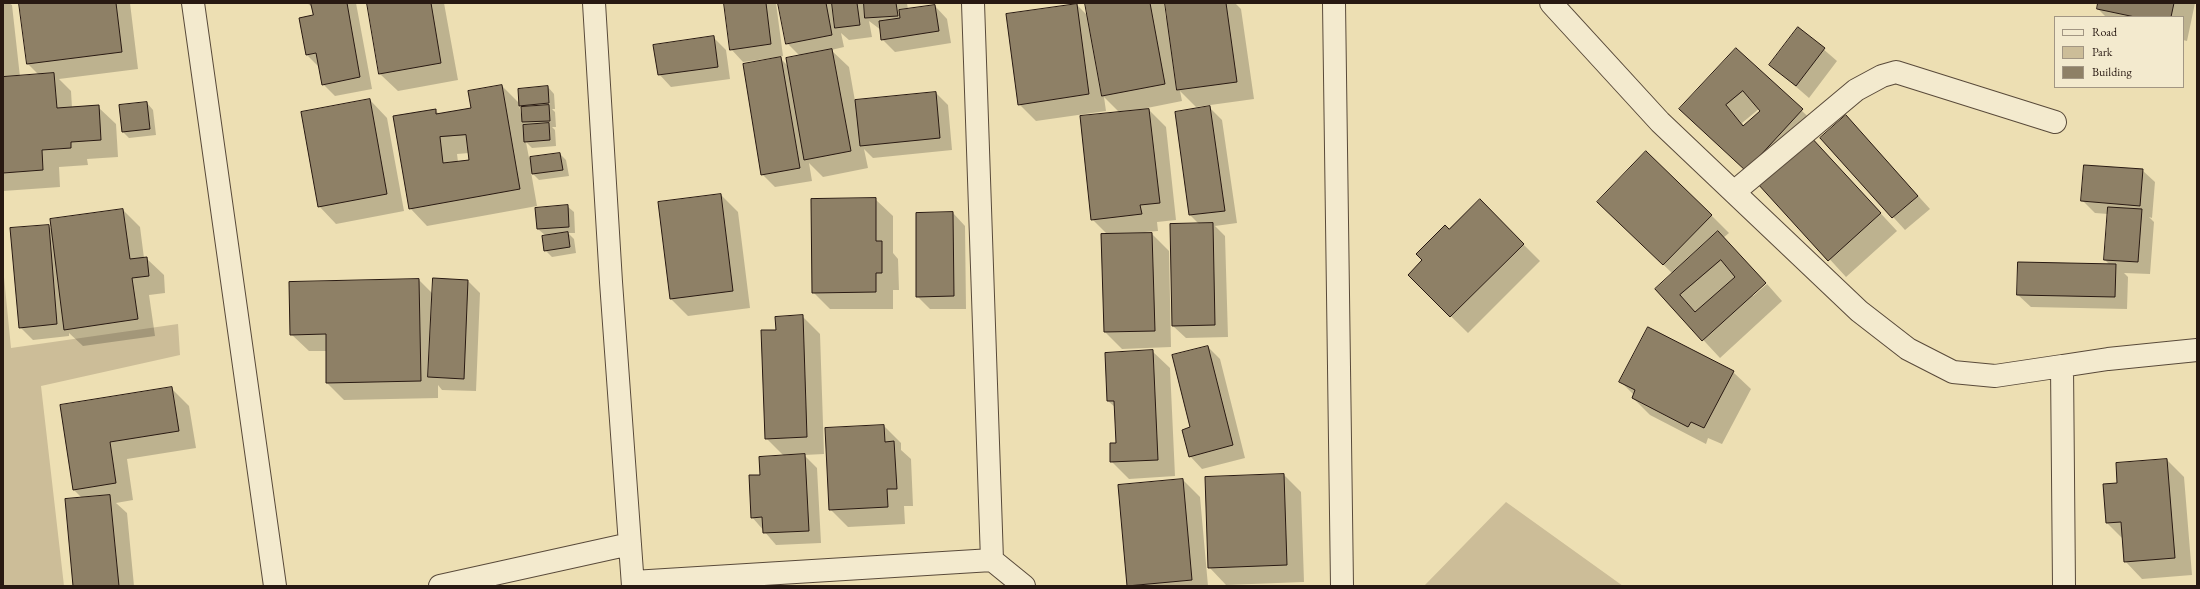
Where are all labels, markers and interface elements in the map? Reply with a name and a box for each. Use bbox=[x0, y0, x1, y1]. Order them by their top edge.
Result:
legend bbox=[2054, 16, 2184, 88]
text: Road bbox=[2092, 24, 2117, 40]
text: Park bbox=[2092, 44, 2112, 60]
text: Building bbox=[2092, 64, 2132, 80]

